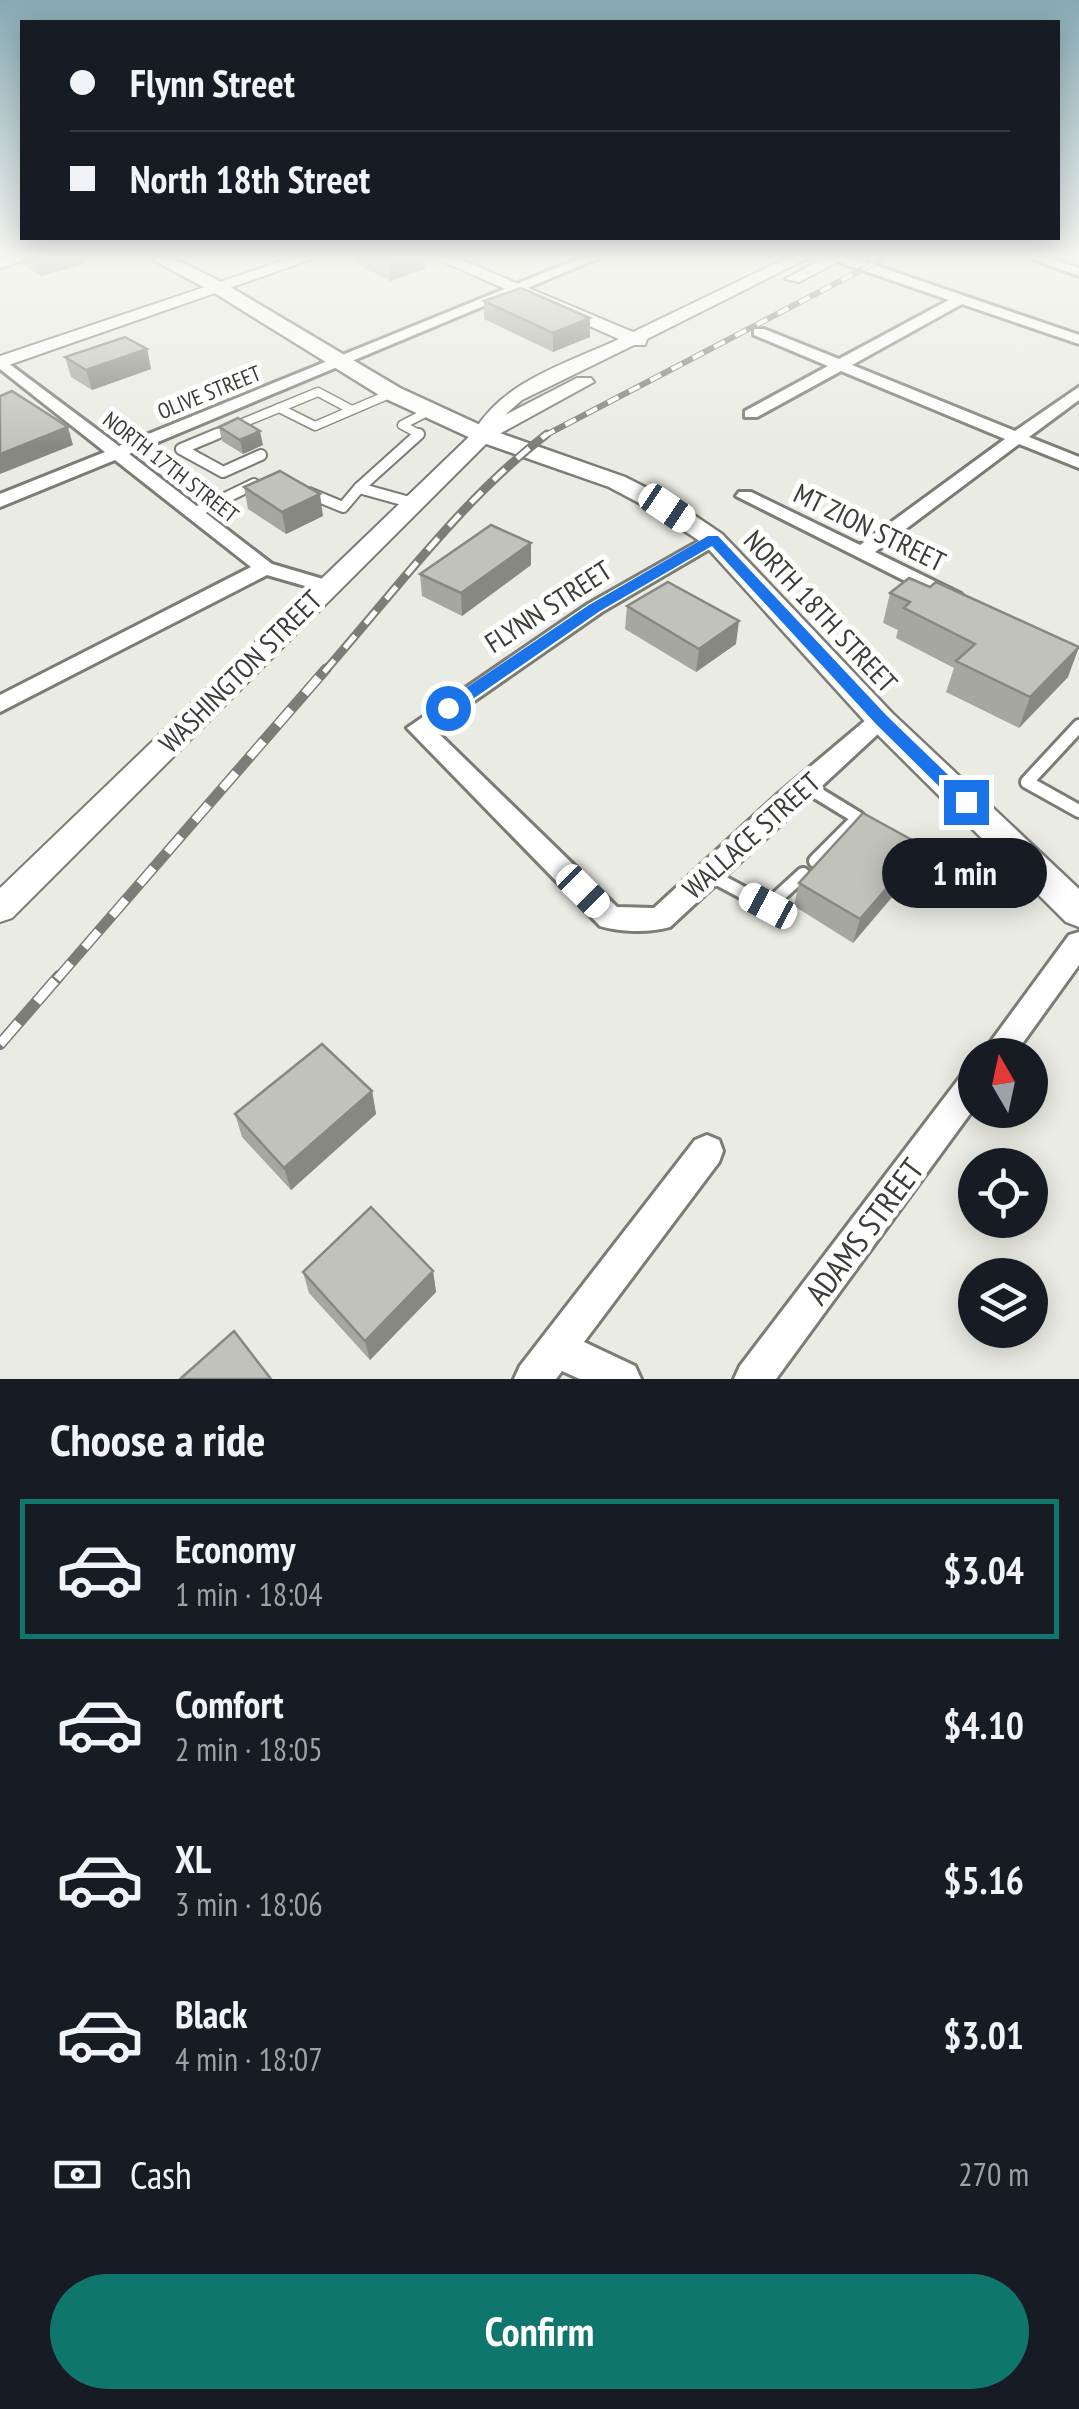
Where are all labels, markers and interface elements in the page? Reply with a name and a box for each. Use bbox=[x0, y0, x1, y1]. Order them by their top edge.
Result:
text: Flynn Street bbox=[130, 58, 295, 107]
text: North 18th Street bbox=[130, 154, 370, 203]
street label: OLIVE STREET bbox=[153, 359, 265, 425]
street label: NORTH 17TH STREET bbox=[98, 405, 244, 529]
street label: MT ZION STREET bbox=[788, 474, 953, 580]
car bbox=[634, 479, 700, 537]
street label: NORTH 18TH STREET bbox=[736, 522, 906, 700]
street label: FLYNN STREET bbox=[478, 551, 619, 661]
street label: WASHINGTON STREET bbox=[151, 581, 330, 760]
route start bbox=[426, 686, 471, 731]
street label: WALLACE STREET bbox=[674, 763, 828, 907]
route end bbox=[944, 780, 989, 825]
callout: 1 min bbox=[884, 837, 1048, 907]
text: 1 min bbox=[932, 852, 997, 894]
car bbox=[551, 859, 615, 923]
car bbox=[734, 879, 802, 933]
north arrow bbox=[958, 1038, 1048, 1128]
map controls bbox=[958, 1038, 1048, 1348]
button: locate bbox=[958, 1148, 1048, 1238]
street label: ADAMS STREET bbox=[795, 1150, 933, 1312]
button: layers bbox=[958, 1258, 1048, 1348]
text: Choose a ride bbox=[50, 1410, 265, 1468]
icon: car bbox=[55, 1524, 145, 1614]
text: Economy bbox=[175, 1524, 295, 1573]
text: $3.04 bbox=[943, 1545, 1024, 1594]
text: 1 min · 18:04 bbox=[175, 1573, 323, 1615]
icon: car bbox=[55, 1679, 145, 1769]
text: Comfort bbox=[175, 1679, 284, 1728]
text: $4.10 bbox=[943, 1700, 1024, 1749]
text: 2 min · 18:05 bbox=[175, 1728, 323, 1770]
icon: car bbox=[55, 1834, 145, 1924]
text: XL bbox=[175, 1834, 211, 1883]
text: $5.16 bbox=[943, 1855, 1024, 1904]
text: 3 min · 18:06 bbox=[175, 1883, 323, 1925]
icon: car bbox=[55, 1989, 145, 2079]
text: Black bbox=[175, 1989, 248, 2038]
text: $3.01 bbox=[943, 2010, 1024, 2059]
text: 4 min · 18:07 bbox=[175, 2038, 323, 2080]
icon: cash bbox=[50, 2147, 105, 2202]
text: Cash bbox=[130, 2150, 192, 2199]
text: 270 m bbox=[958, 2153, 1029, 2195]
button: Confirm bbox=[50, 2274, 1029, 2389]

